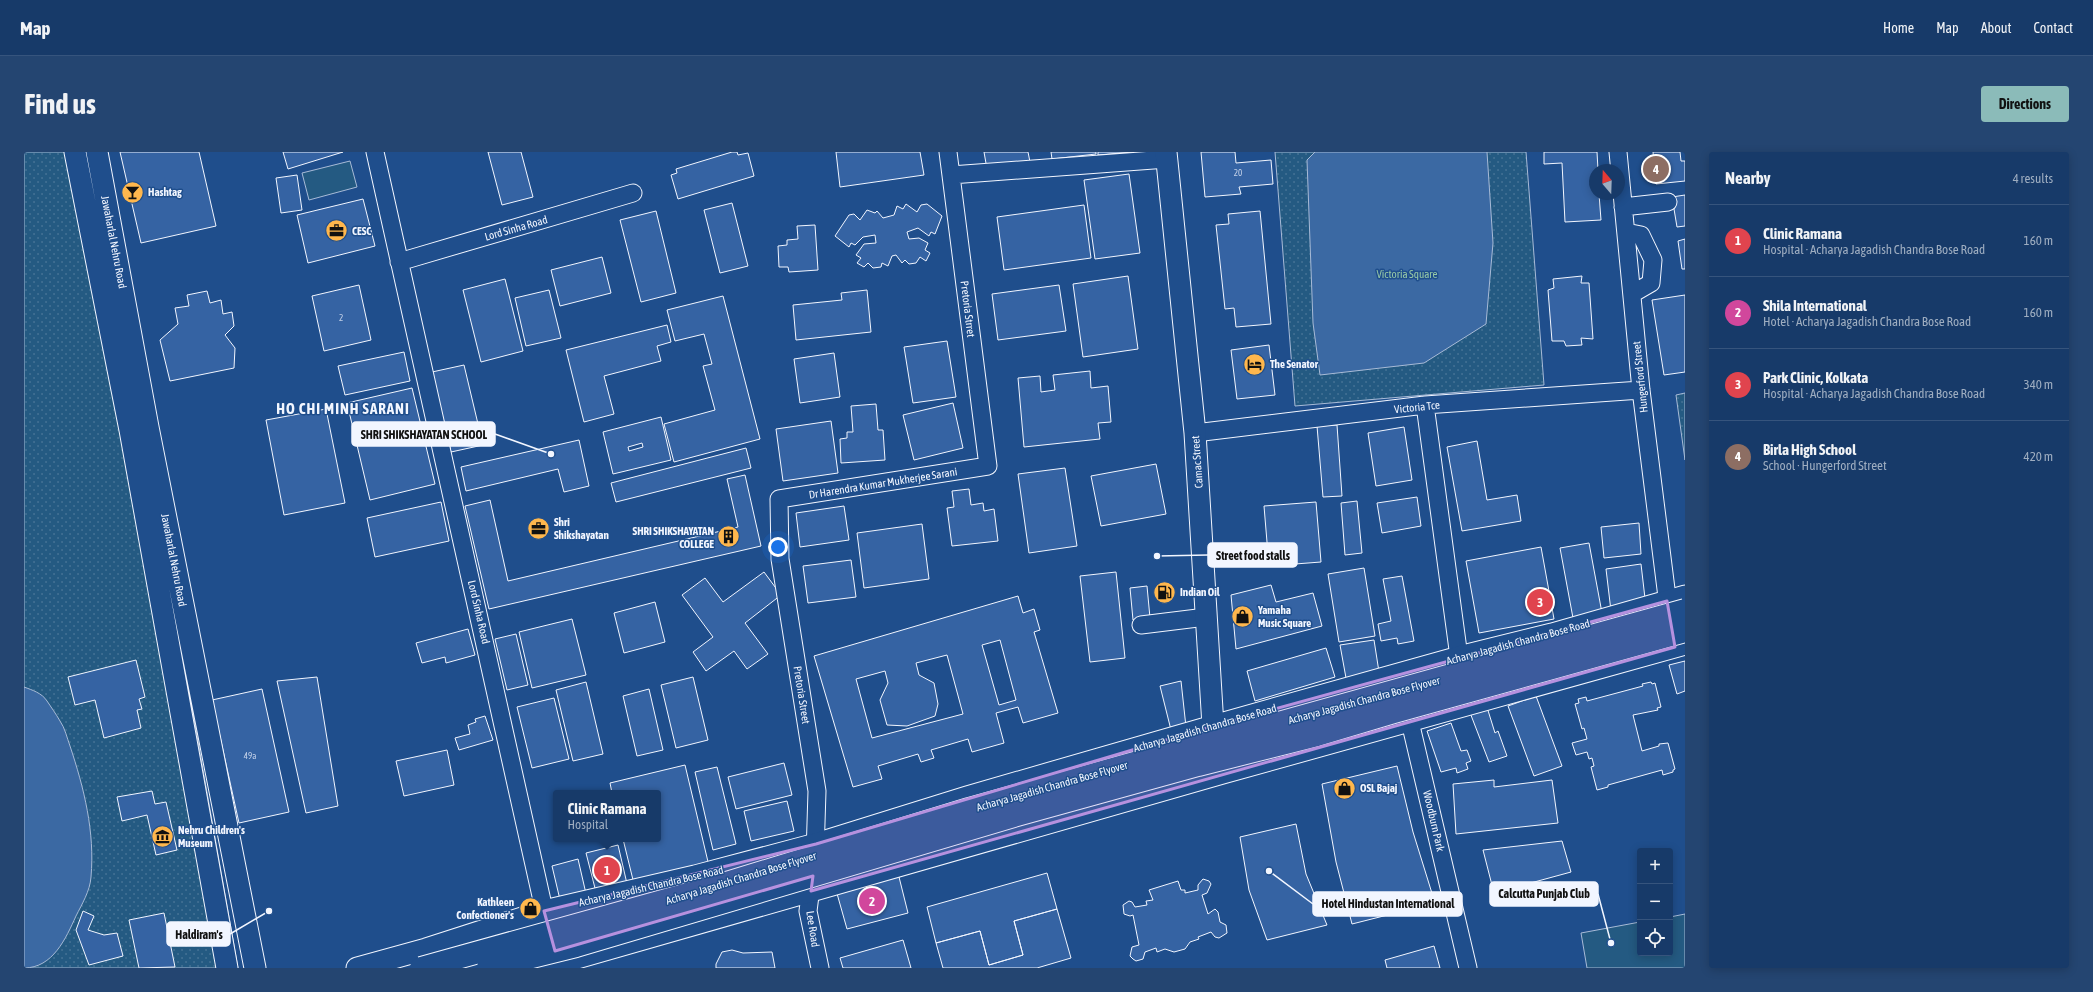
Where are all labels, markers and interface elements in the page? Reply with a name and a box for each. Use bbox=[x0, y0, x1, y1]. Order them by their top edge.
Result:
text: Map bbox=[20, 17, 51, 39]
text: Home bbox=[1883, 20, 1914, 36]
text: Map bbox=[1936, 20, 1959, 36]
text: About bbox=[1981, 20, 2012, 36]
text: Contact bbox=[2034, 20, 2073, 36]
button: Directions bbox=[1981, 86, 2069, 122]
text: Find us bbox=[24, 88, 96, 120]
pin: 4 bbox=[1643, 154, 1669, 184]
north arrow bbox=[1589, 164, 1625, 200]
house number: 20 bbox=[1234, 168, 1242, 178]
text: Nearby bbox=[1725, 168, 1771, 188]
text: 4 results bbox=[2013, 171, 2053, 186]
bar icon: Hashtag bbox=[119, 179, 145, 205]
place label: Hashtag bbox=[148, 186, 182, 198]
street label: Jawaharlal Nehru Road bbox=[99, 195, 129, 289]
street label: Lord Sinha Road bbox=[483, 213, 549, 243]
office icon: CESC bbox=[323, 218, 349, 244]
place label: CESC bbox=[352, 225, 371, 237]
text: Clinic Ramana bbox=[1763, 225, 1842, 242]
text: 1 bbox=[1735, 233, 1741, 248]
text: 160 m bbox=[2024, 233, 2053, 248]
text: Hospital · Acharya Jagadish Chandra Bose Road bbox=[1763, 242, 1985, 257]
park label: Victoria Square bbox=[1376, 268, 1438, 280]
street label: Pretoria Strret bbox=[959, 280, 977, 338]
text: Shila International bbox=[1763, 297, 1867, 314]
text: 2 bbox=[1735, 305, 1741, 320]
text: 160 m bbox=[2024, 305, 2053, 320]
house number: 2 bbox=[339, 313, 343, 323]
text: Hotel · Acharya Jagadish Chandra Bose Road bbox=[1763, 314, 1971, 329]
street label: Hungerford Street bbox=[1630, 341, 1650, 413]
hotel icon: The Senator bbox=[1242, 351, 1268, 377]
place label: The Senator bbox=[1270, 358, 1319, 370]
text: Park Clinic, Kolkata bbox=[1763, 369, 1868, 386]
text: 3 bbox=[1735, 377, 1741, 392]
text: 340 m bbox=[2024, 377, 2053, 392]
text: Hospital · Acharya Jagadish Chandra Bose Road bbox=[1763, 386, 1985, 401]
street label: Victoria Tce bbox=[1394, 399, 1440, 415]
district label: HO CHI MINH SARANI bbox=[276, 400, 410, 417]
callout: SHRI SHIKSHAYATAN SCHOOL bbox=[352, 422, 495, 446]
text: SHRI SHIKSHAYATAN SCHOOL bbox=[361, 428, 488, 442]
street label: Camac Street bbox=[1189, 435, 1205, 489]
text: Birla High School bbox=[1763, 441, 1856, 458]
text: 4 bbox=[1735, 449, 1741, 464]
text: 420 m bbox=[2024, 449, 2053, 464]
text: School · Hungerford Street bbox=[1763, 458, 1887, 473]
street label: Dr Harendra Kumar Mukherjee Sarani bbox=[808, 465, 958, 501]
street label: Jawaharlal Nehru Road bbox=[159, 513, 189, 607]
office icon: Shri Shikshayatan bbox=[526, 515, 552, 541]
place label: Shri Shikshayatan bbox=[554, 516, 609, 541]
building icon: SHRI SHIKSHAYATAN COLLEGE bbox=[716, 524, 742, 550]
place label: SHRI SHIKSHAYATAN COLLEGE bbox=[633, 525, 714, 550]
your location bbox=[768, 537, 788, 557]
callout: Street food stalls bbox=[1208, 543, 1297, 567]
text: Street food stalls bbox=[1216, 549, 1291, 563]
street label: Lord Sinha Road bbox=[466, 579, 492, 645]
fuel station icon: Indian Oil bbox=[1151, 579, 1177, 605]
place label: Indian Oil bbox=[1180, 586, 1221, 598]
pin: 3 bbox=[1527, 587, 1553, 617]
shop icon: Yamaha Music Square bbox=[1230, 603, 1256, 629]
place label: Yamaha Music Square bbox=[1257, 604, 1311, 629]
street label: Acharya Jagadish Chandra Bose Road bbox=[1445, 617, 1591, 667]
street label: Pretoria Street bbox=[792, 665, 812, 725]
street label: Acharya Jagadish Chandra Bose Flyover bbox=[1287, 674, 1442, 726]
street label: Acharya Jagadish Chandra Bose Road bbox=[1132, 702, 1278, 754]
house number: 49a bbox=[244, 751, 256, 761]
street label: Acharya Jagadish Chandra Bose Flyover bbox=[975, 758, 1130, 813]
shop icon: OSL Bajaj bbox=[1332, 775, 1358, 801]
place label: OSL Bajaj bbox=[1360, 782, 1398, 794]
street label: Woodburn Park bbox=[1421, 789, 1447, 853]
popup bbox=[553, 790, 661, 842]
text: Clinic Ramana bbox=[567, 800, 647, 817]
text: Hospital bbox=[567, 817, 608, 832]
museum icon: Nehru Children's Museum bbox=[150, 823, 176, 849]
place label: Nehru Children's Museum bbox=[178, 824, 245, 849]
map controls bbox=[1637, 848, 1673, 956]
button: + bbox=[1637, 848, 1673, 884]
street label: Acharya Jagadish Chandra Bose Flyover bbox=[664, 849, 818, 907]
pin: 1 bbox=[594, 855, 620, 885]
street label: Acharya Jagadish Chandra Bose Road bbox=[577, 863, 725, 909]
callout: Calcutta Punjab Club bbox=[1490, 882, 1598, 906]
button: − bbox=[1637, 884, 1673, 920]
pin: 2 bbox=[859, 886, 885, 916]
text: Calcutta Punjab Club bbox=[1498, 887, 1590, 901]
callout: Hotel Hindustan International bbox=[1313, 892, 1462, 916]
shop icon: Kathleen Confectioner's bbox=[517, 895, 543, 921]
place label: Kathleen Confectioner's bbox=[456, 896, 514, 921]
text: Hotel Hindustan International bbox=[1321, 897, 1455, 911]
street label: Lee Road bbox=[804, 910, 822, 948]
button: locate bbox=[1637, 920, 1673, 956]
callout: Haldiram's bbox=[167, 922, 230, 946]
text: Haldiram's bbox=[175, 928, 224, 942]

